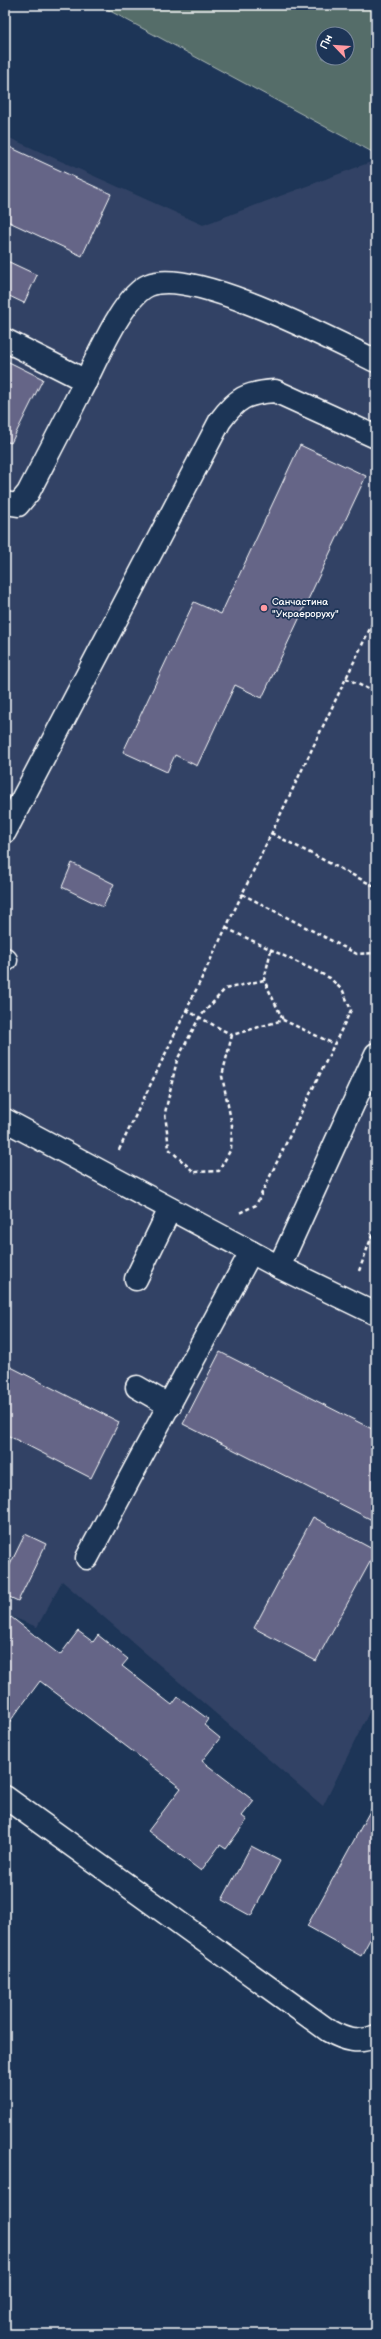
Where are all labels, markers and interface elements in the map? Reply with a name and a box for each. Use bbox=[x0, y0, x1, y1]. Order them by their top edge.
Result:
north arrow bbox=[315, 26, 355, 66]
text: Пн bbox=[317, 33, 335, 51]
place label: Санчастина "Украероруху" bbox=[272, 596, 339, 620]
marker: Санчастина "Украероруху" bbox=[259, 603, 269, 613]

